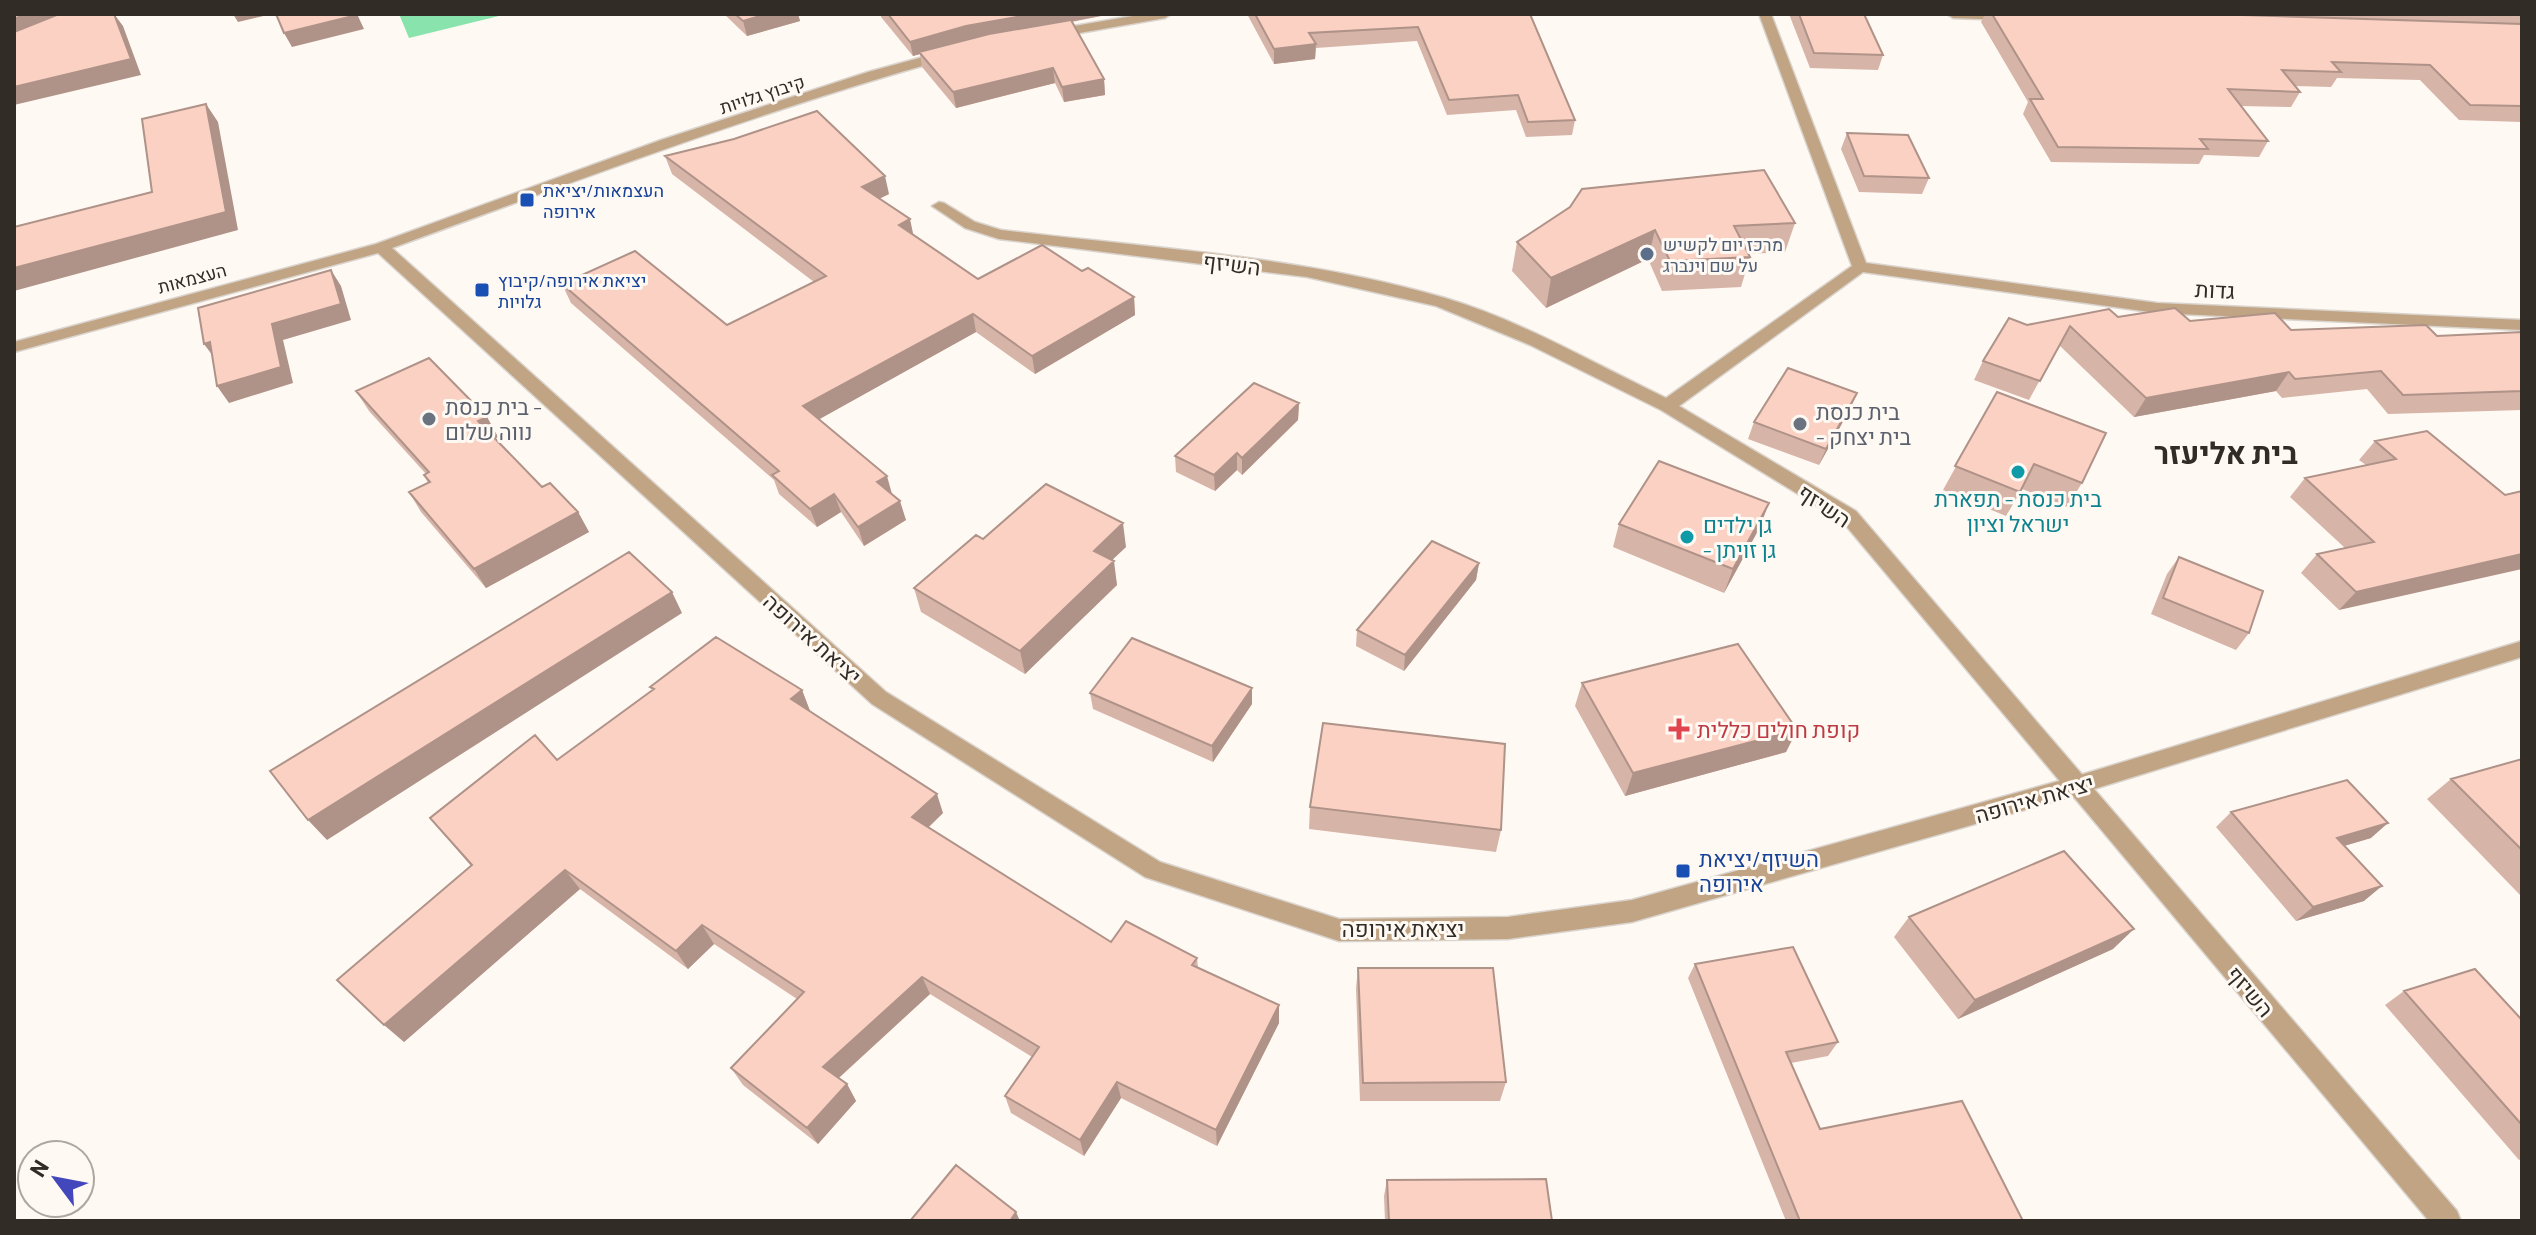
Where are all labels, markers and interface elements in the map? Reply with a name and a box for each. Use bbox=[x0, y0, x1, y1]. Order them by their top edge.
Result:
street label: קיבוץ גלויות bbox=[717, 70, 807, 118]
place label: העצמאות/יציאת אירופה bbox=[543, 179, 664, 222]
marker: העצמאות/יציאת אירופה bbox=[518, 191, 536, 209]
place label: מרכז יום לקשיש על שם וינברג bbox=[1663, 233, 1783, 276]
marker: מרכז יום לקשיש על שם וינברג bbox=[1638, 245, 1656, 263]
street label: השיזף bbox=[1202, 247, 1262, 279]
street label: העצמאות bbox=[155, 258, 229, 298]
place label: יציאת אירופה/קיבוץ גלויות bbox=[498, 269, 646, 312]
street label: גדות bbox=[2194, 275, 2236, 303]
marker: יציאת אירופה/קיבוץ גלויות bbox=[473, 281, 491, 299]
place label: בית כנסת - נווה שלום bbox=[445, 393, 542, 444]
place label: בית כנסת - בית יצחק bbox=[1816, 398, 1912, 449]
marker: בית כנסת - נווה שלום bbox=[420, 410, 438, 428]
marker: בית כנסת - בית יצחק bbox=[1791, 415, 1809, 433]
district label: בית אליעזר bbox=[2154, 434, 2298, 470]
marker: בית כנסת - תפארת ישראל וציון bbox=[2009, 463, 2027, 481]
street label: השיזף bbox=[1794, 478, 1856, 532]
place label: בית כנסת - תפארת ישראל וציון bbox=[1934, 485, 2102, 536]
place label: גן ילדים - גן זויתן bbox=[1703, 511, 1776, 562]
marker: גן ילדים - גן זויתן bbox=[1678, 528, 1696, 546]
street label: יציאת אירופה bbox=[759, 587, 867, 689]
place label: קופת חולים כללית bbox=[1697, 716, 1860, 742]
marker: קופת חולים כללית bbox=[1668, 718, 1690, 740]
street label: יציאת אירופה bbox=[1972, 769, 2096, 827]
place label: השיזף/יציאת אירופה bbox=[1699, 845, 1819, 896]
marker: השיזף/יציאת אירופה bbox=[1674, 862, 1692, 880]
street label: יציאת אירופה bbox=[1342, 915, 1464, 941]
street label: השיזף bbox=[2222, 960, 2280, 1022]
north arrow bbox=[16, 1139, 96, 1219]
text: N bbox=[23, 1155, 53, 1181]

